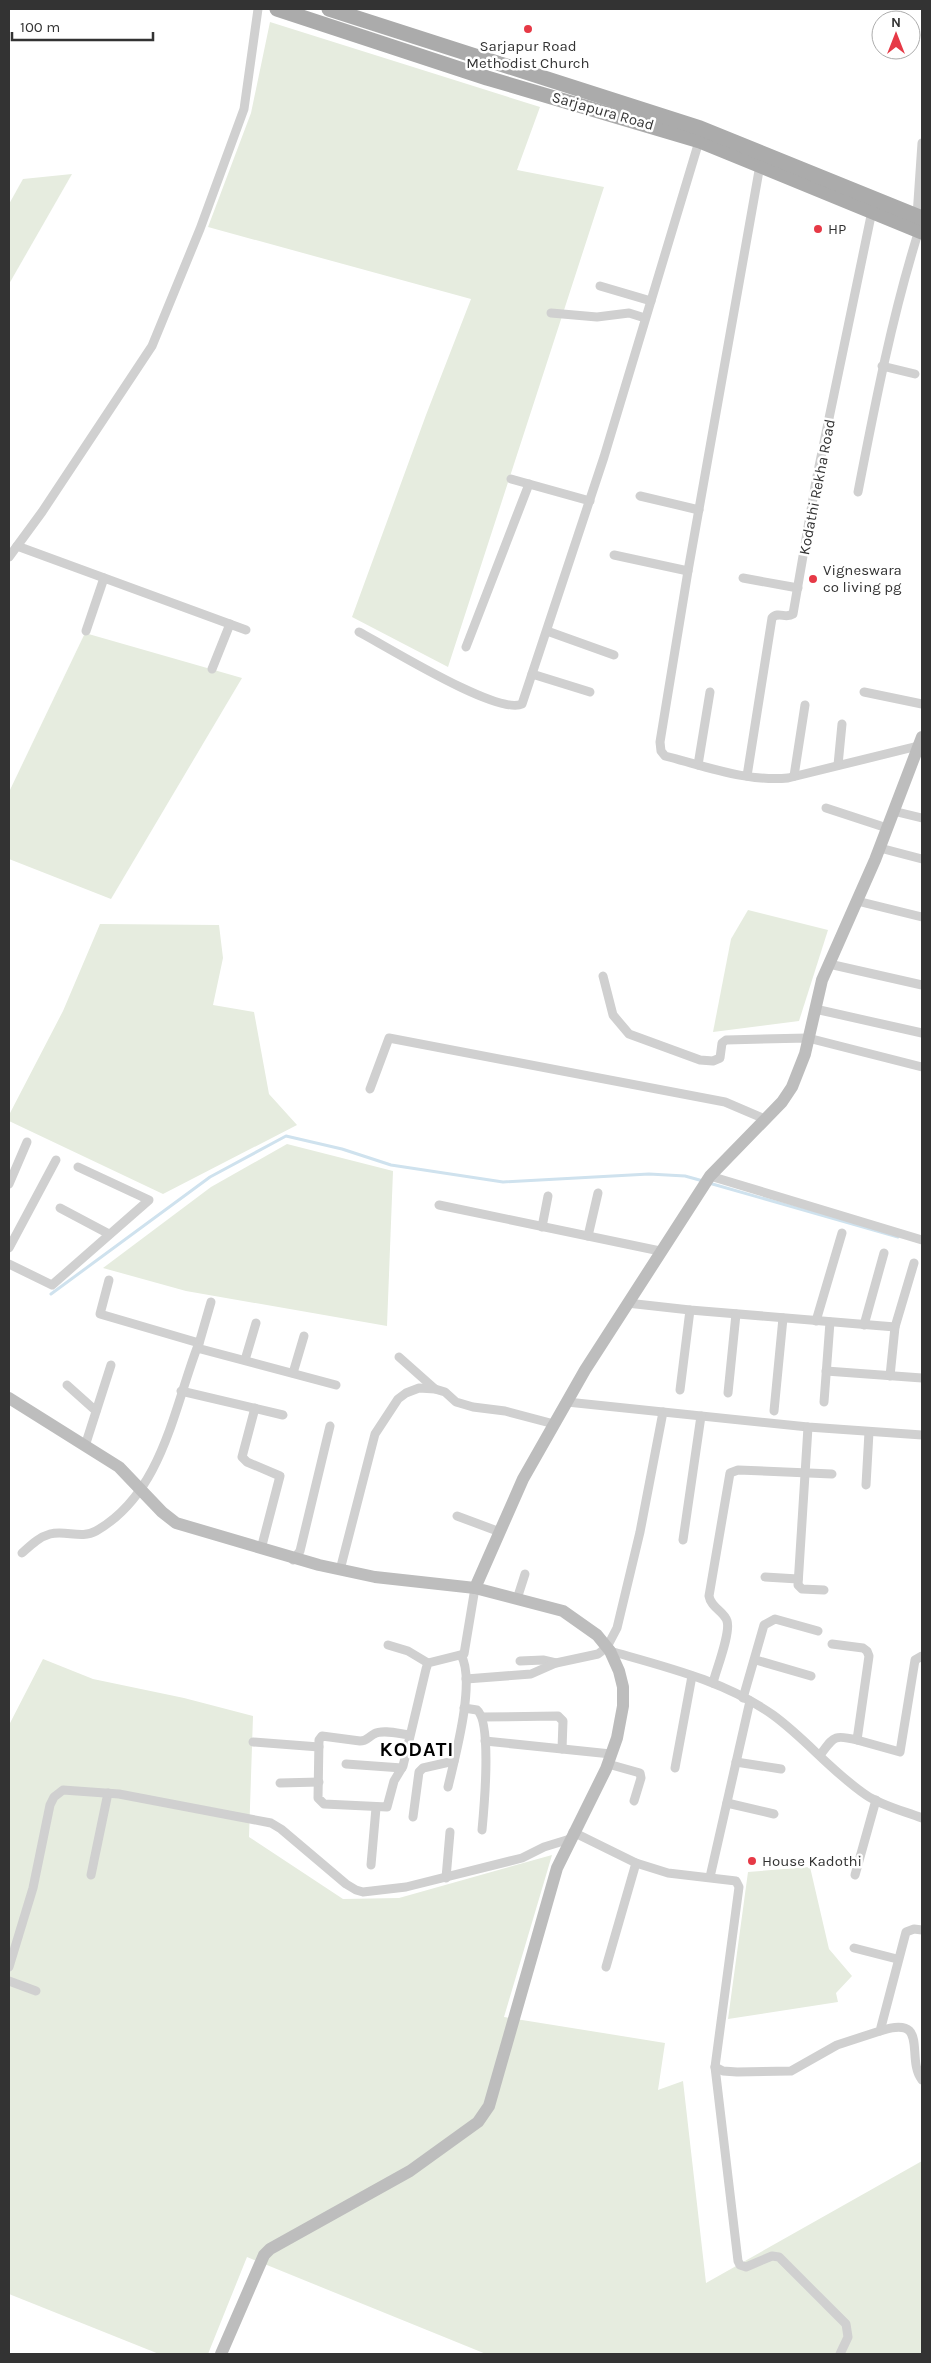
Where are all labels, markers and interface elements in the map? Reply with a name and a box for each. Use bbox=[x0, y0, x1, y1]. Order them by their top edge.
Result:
scale bar bbox=[12, 10, 154, 42]
north arrow bbox=[871, 10, 921, 60]
text: N bbox=[891, 14, 901, 31]
text: 100 m bbox=[20, 18, 60, 36]
marker: Sarjapur Road Methodist Church bbox=[522, 23, 534, 35]
place label: Sarjapur Road Methodist Church bbox=[466, 37, 590, 72]
street label: Sarjapura Road bbox=[550, 88, 656, 134]
place label: HP bbox=[828, 220, 846, 238]
marker: HP bbox=[812, 223, 824, 235]
street label: Kodathi Rekha Road bbox=[795, 418, 839, 556]
place label: Vigneswara co living pg bbox=[823, 561, 902, 596]
marker: Vigneswara co living pg bbox=[807, 573, 819, 585]
district label: KODATI bbox=[380, 1738, 454, 1761]
place label: House Kadothi bbox=[762, 1852, 862, 1870]
marker: House Kadothi bbox=[746, 1855, 758, 1867]

